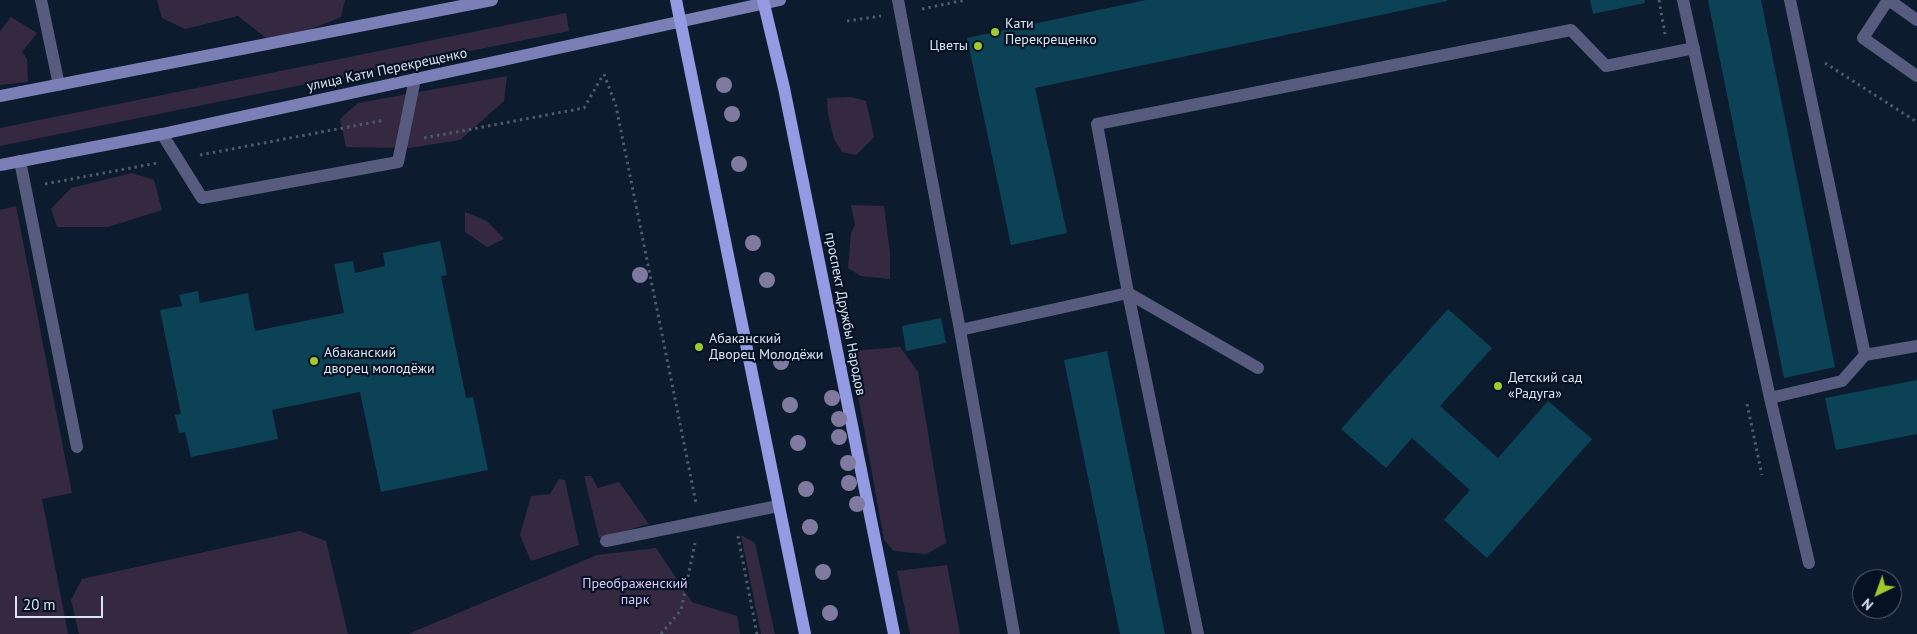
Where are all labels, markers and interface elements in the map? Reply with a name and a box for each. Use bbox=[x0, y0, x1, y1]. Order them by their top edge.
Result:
place label: Кати Перекрещенко bbox=[1005, 16, 1097, 48]
marker: Кати Перекрещенко bbox=[989, 26, 1001, 38]
place label: Цветы bbox=[929, 38, 968, 54]
marker: Цветы bbox=[972, 40, 984, 52]
street label: улица Кати Перекрещенко bbox=[305, 45, 469, 95]
street label: проспект Дружбы Народов bbox=[821, 231, 869, 397]
place label: Абаканский Дворец Молодёжи bbox=[709, 331, 823, 364]
marker: Абаканский Дворец Молодёжи bbox=[693, 341, 705, 353]
place label: Абаканский дворец молодёжи bbox=[324, 345, 435, 378]
marker: Абаканский дворец молодёжи bbox=[308, 355, 320, 367]
place label: Детский сад «Радуга» bbox=[1508, 370, 1582, 402]
marker: Детский сад «Радуга» bbox=[1492, 380, 1504, 392]
north arrow bbox=[1852, 569, 1902, 619]
park label: Преображенский парк bbox=[582, 576, 688, 608]
scale bar bbox=[18, 586, 105, 618]
text: 20 m bbox=[23, 595, 56, 614]
text: N bbox=[1858, 595, 1877, 614]

